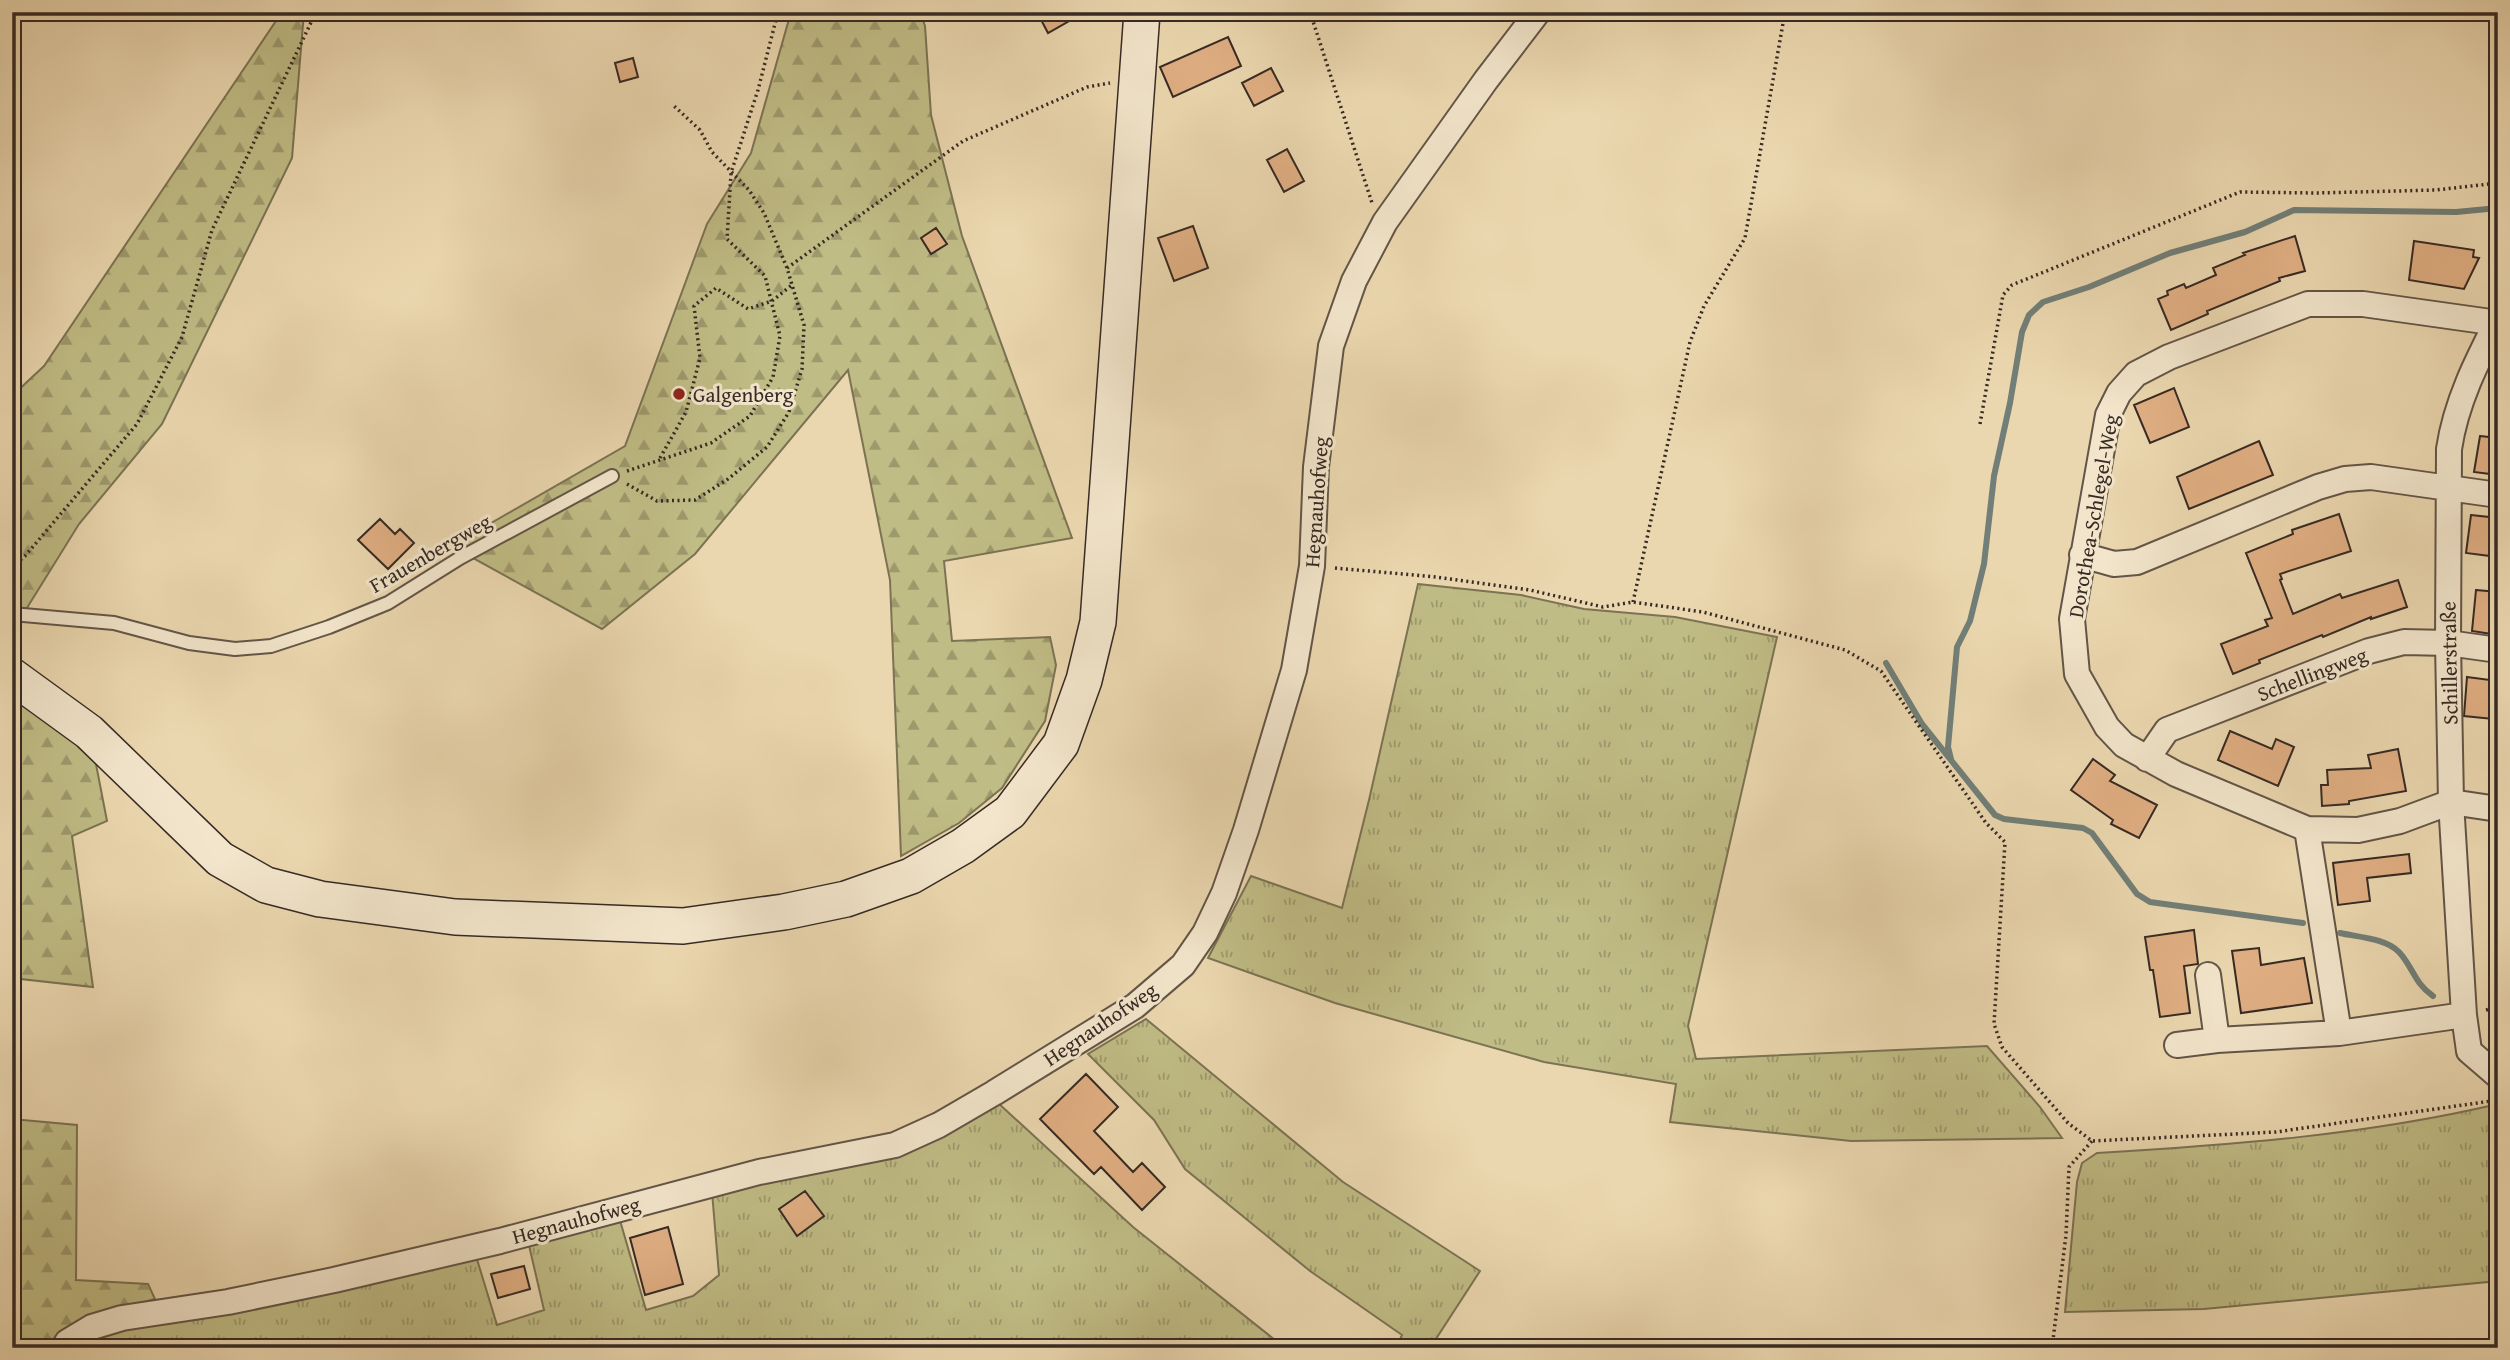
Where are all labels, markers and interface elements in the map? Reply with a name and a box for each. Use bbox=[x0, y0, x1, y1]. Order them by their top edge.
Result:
place label: Galgenberg bbox=[693, 379, 794, 410]
marker: Galgenberg bbox=[671, 386, 687, 402]
street label: Dorothea-Schlegel-Weg bbox=[2060, 411, 2126, 620]
street label: Hegnauhofweg bbox=[1296, 435, 1336, 569]
street label: Frauenbergweg bbox=[363, 505, 497, 600]
street label: Schillerstraße bbox=[2432, 601, 2466, 725]
street label: Schellingweg bbox=[2252, 639, 2372, 709]
street label: Hegnauhofweg bbox=[1037, 974, 1164, 1074]
street label: Hegnauhofweg bbox=[509, 1188, 644, 1252]

